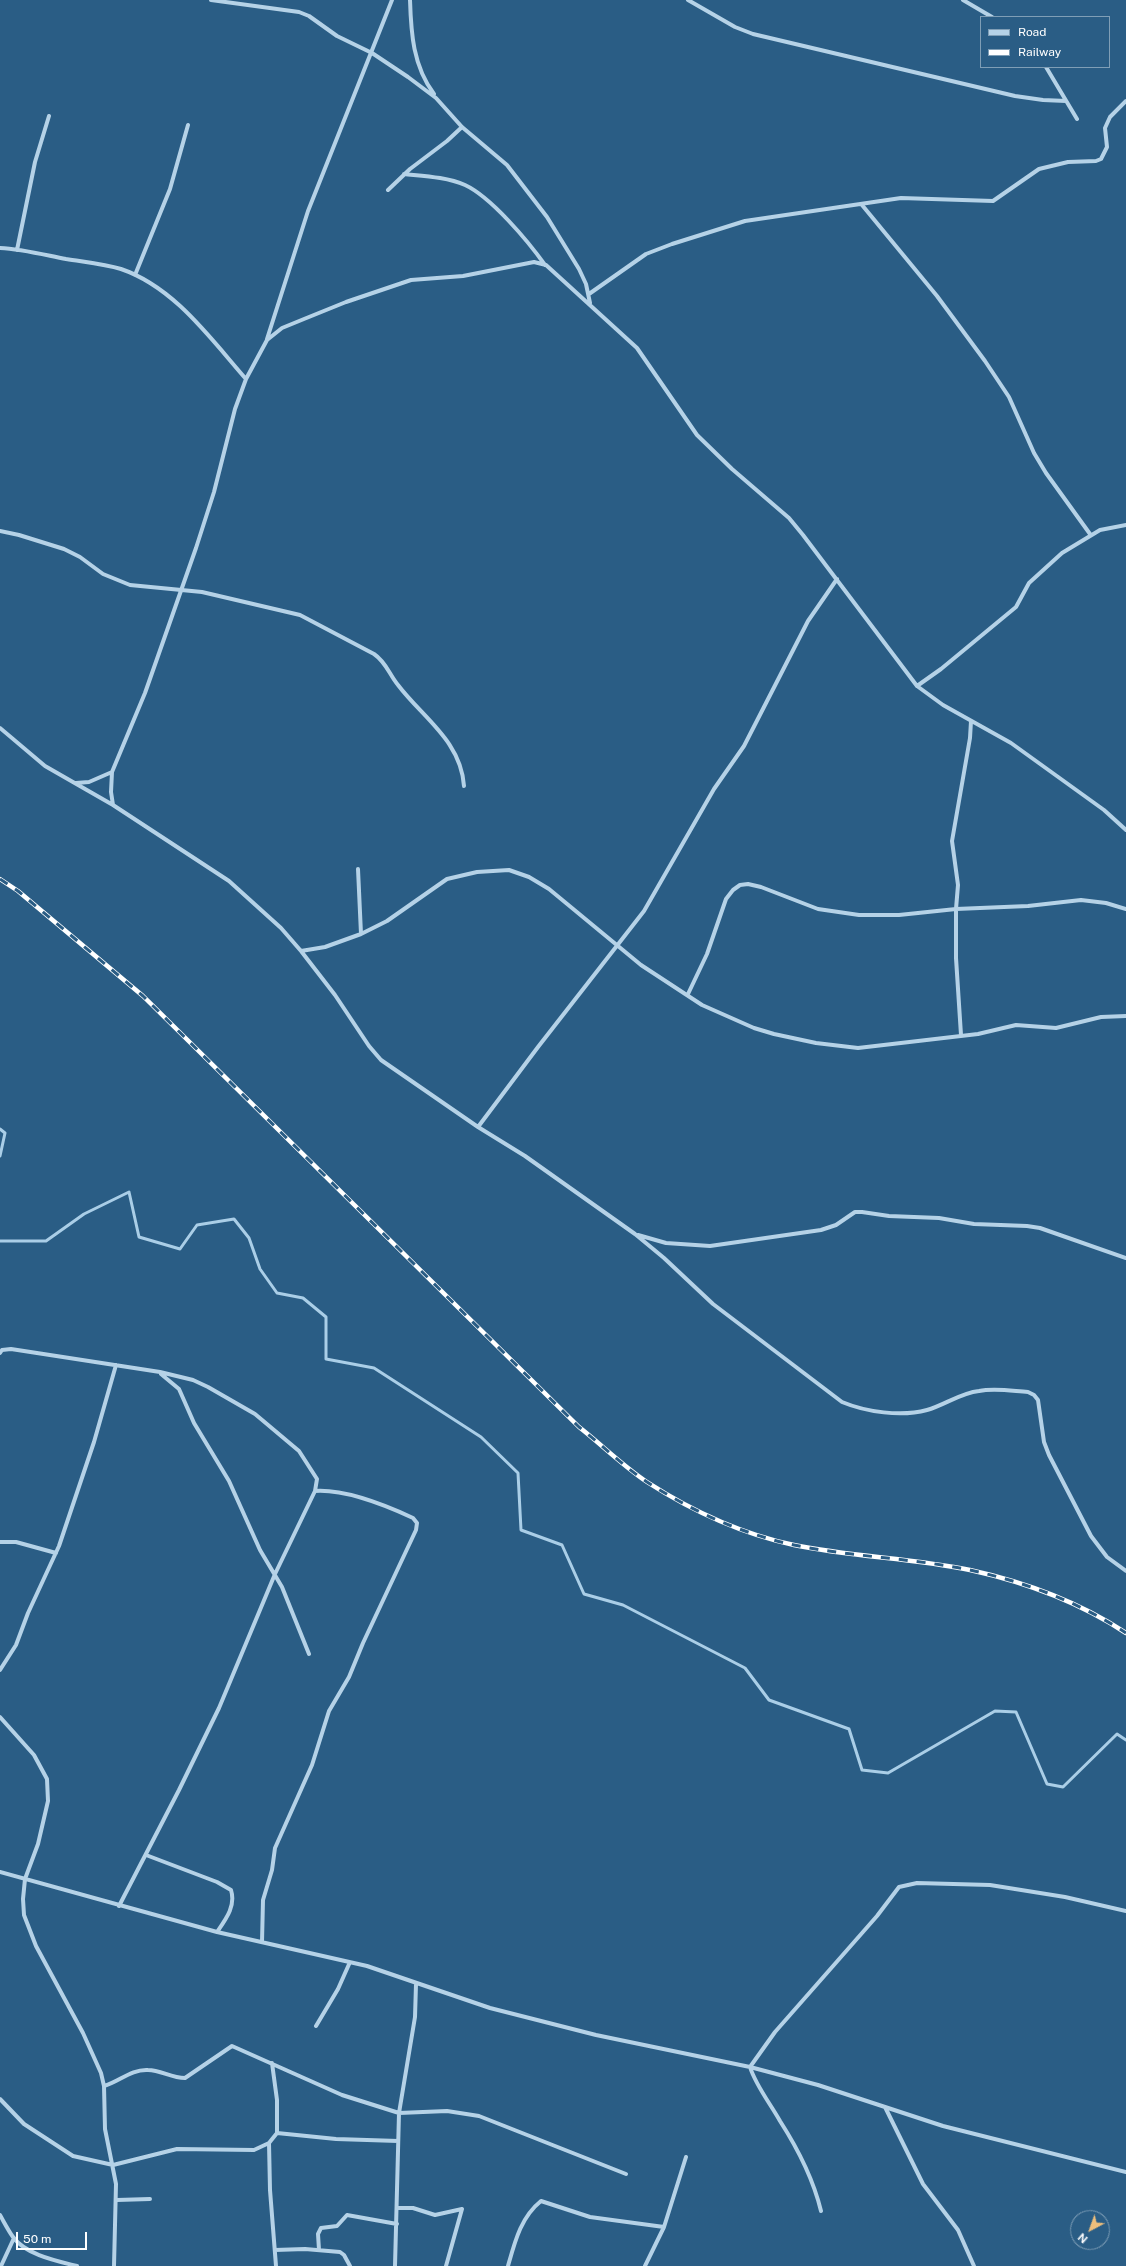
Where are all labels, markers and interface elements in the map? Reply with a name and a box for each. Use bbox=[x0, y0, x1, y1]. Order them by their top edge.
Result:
legend bbox=[980, 16, 1110, 68]
text: Road bbox=[1018, 25, 1046, 39]
text: Railway bbox=[1018, 45, 1061, 59]
north arrow bbox=[1070, 2210, 1110, 2250]
scale bar bbox=[18, 2224, 89, 2250]
text: N bbox=[1076, 2231, 1090, 2246]
text: 50 m bbox=[23, 2232, 51, 2246]

